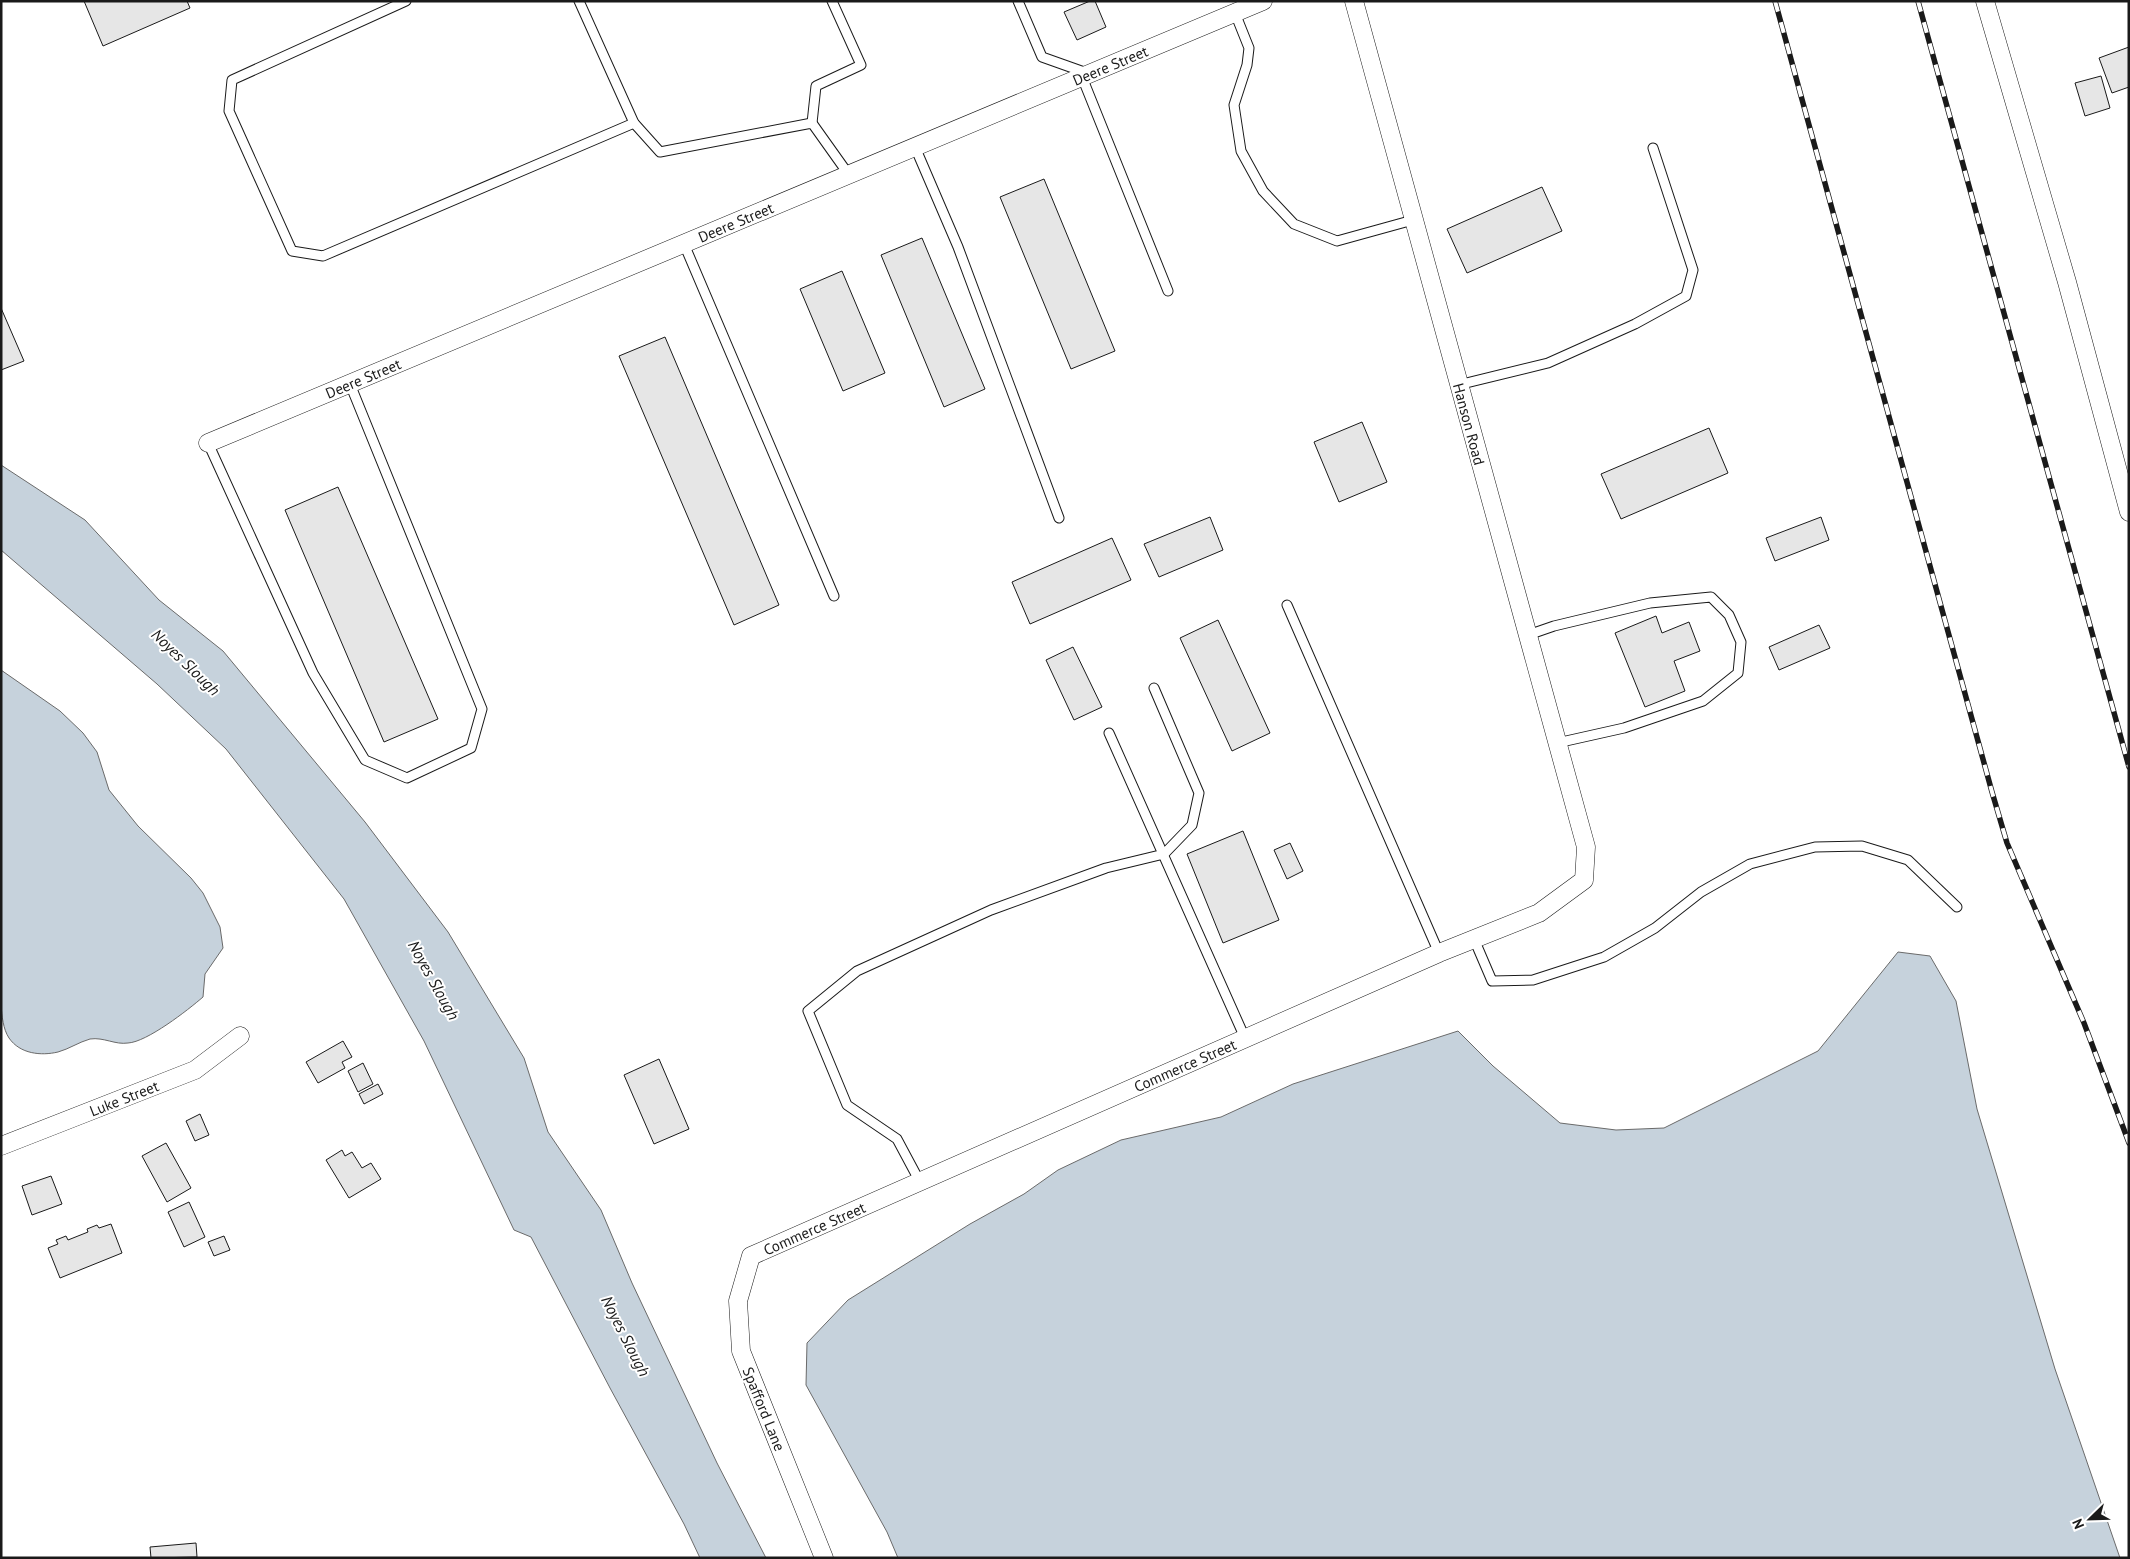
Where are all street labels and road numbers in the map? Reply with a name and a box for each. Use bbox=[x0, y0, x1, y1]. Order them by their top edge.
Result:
street label: Deere Street bbox=[1069, 41, 1151, 89]
street label: Deere Street bbox=[695, 198, 776, 246]
street label: Deere Street bbox=[322, 354, 404, 402]
street label: Hanson Road bbox=[1449, 381, 1489, 467]
street label: Commerce Street bbox=[1131, 1034, 1239, 1096]
street label: Luke Street bbox=[87, 1076, 161, 1120]
street label: Commerce Street bbox=[760, 1197, 868, 1259]
street label: Spafford Lane bbox=[739, 1364, 789, 1454]

